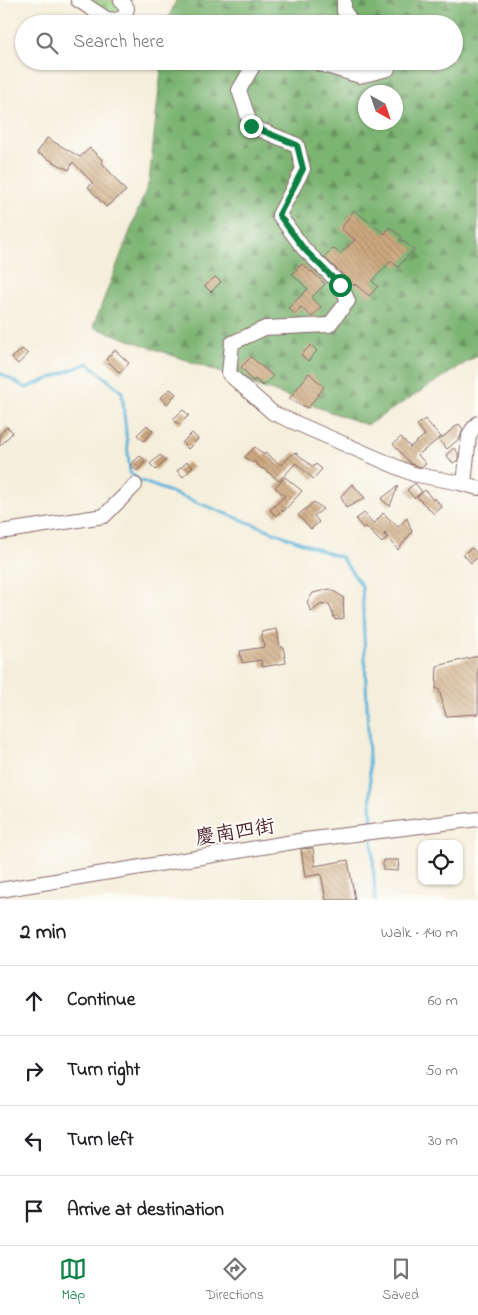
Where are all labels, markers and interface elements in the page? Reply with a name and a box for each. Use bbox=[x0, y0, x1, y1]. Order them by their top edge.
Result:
search box bbox=[15, 15, 463, 70]
icon: search bbox=[33, 29, 61, 57]
text: Search here bbox=[73, 29, 164, 56]
north arrow bbox=[358, 85, 403, 130]
route end bbox=[240, 115, 263, 138]
route start bbox=[329, 274, 352, 297]
street label: 慶南四街 bbox=[194, 813, 277, 854]
map controls bbox=[418, 840, 463, 885]
button: locate bbox=[418, 840, 463, 885]
text: 2 min bbox=[20, 918, 66, 948]
text: Walk · 140 m bbox=[381, 921, 458, 945]
icon: ahead bbox=[20, 987, 48, 1015]
text: Continue bbox=[67, 987, 135, 1014]
text: 60 m bbox=[428, 989, 458, 1013]
icon: right bbox=[20, 1057, 48, 1085]
text: Turn right bbox=[67, 1057, 140, 1084]
text: 50 m bbox=[426, 1059, 458, 1083]
icon: left bbox=[20, 1127, 48, 1155]
text: Turn left bbox=[67, 1127, 134, 1154]
text: 30 m bbox=[428, 1129, 458, 1153]
icon: arrive bbox=[20, 1197, 48, 1225]
text: Arrive at destination bbox=[67, 1197, 224, 1224]
tab: Map bbox=[59, 1255, 87, 1306]
tab: Directions bbox=[206, 1255, 264, 1306]
tab: Saved bbox=[382, 1255, 419, 1306]

